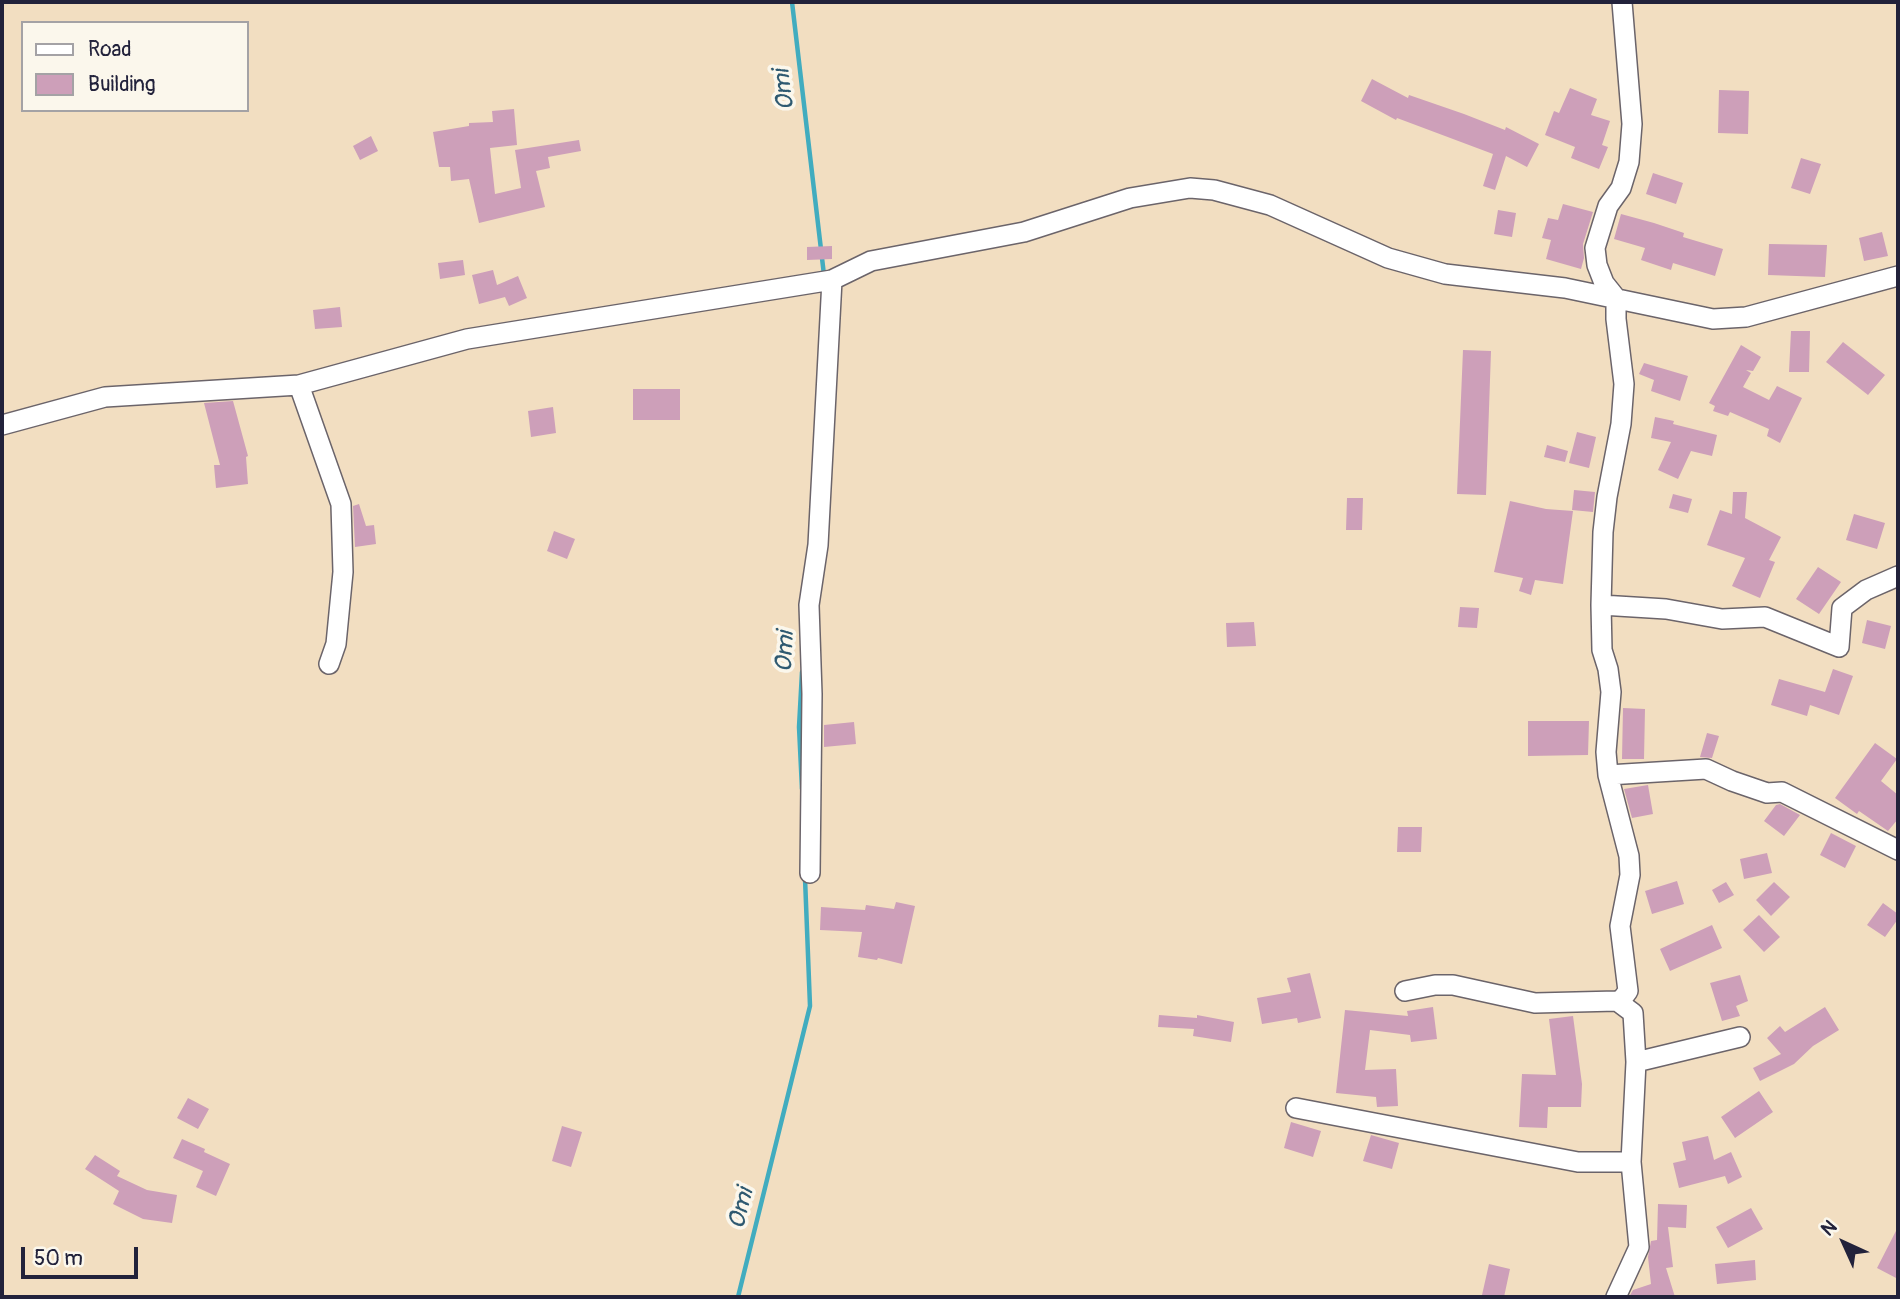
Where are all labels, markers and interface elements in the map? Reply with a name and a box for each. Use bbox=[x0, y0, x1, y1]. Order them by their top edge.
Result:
legend bbox=[21, 21, 248, 112]
text: Road bbox=[88, 36, 132, 63]
water label: Omi bbox=[768, 68, 802, 112]
text: Building bbox=[88, 71, 155, 98]
water label: Omi bbox=[771, 631, 801, 673]
water label: Omi bbox=[723, 1186, 761, 1232]
north arrow bbox=[1809, 1208, 1879, 1278]
text: N bbox=[1816, 1215, 1842, 1241]
scale bar bbox=[24, 1232, 142, 1276]
text: 50 m bbox=[34, 1245, 83, 1272]

